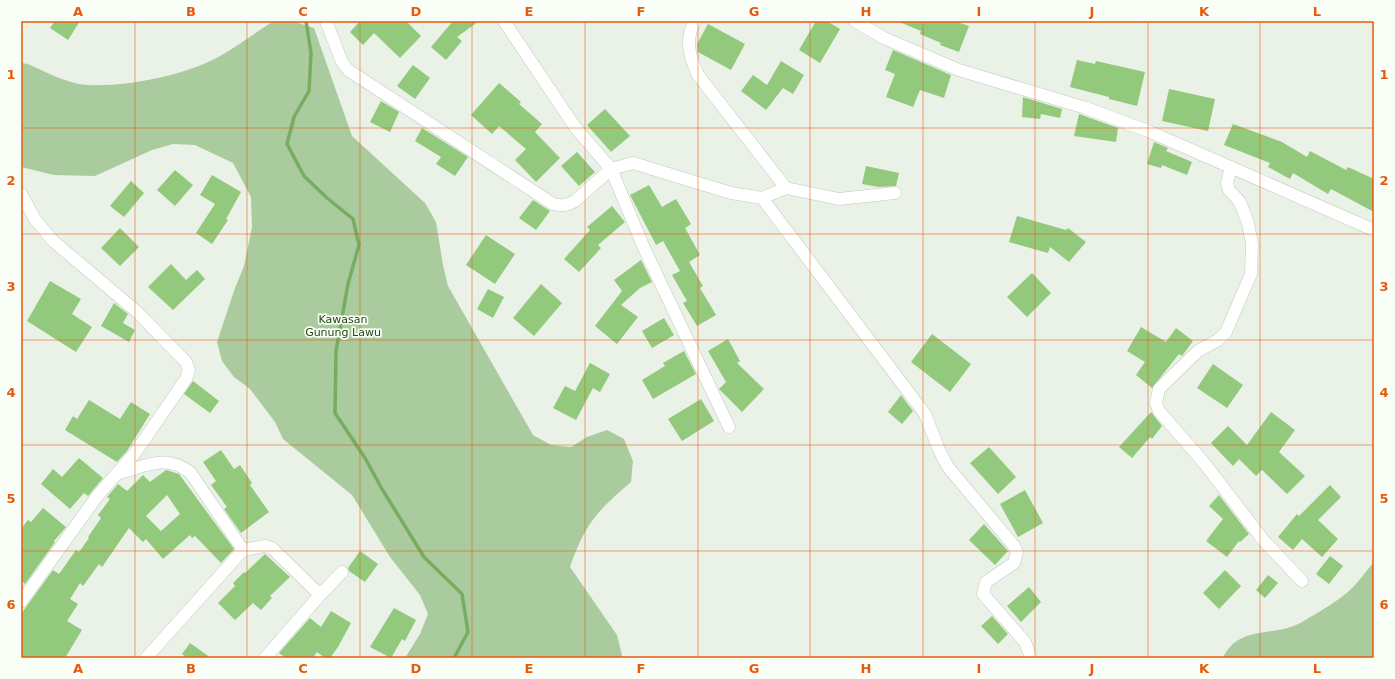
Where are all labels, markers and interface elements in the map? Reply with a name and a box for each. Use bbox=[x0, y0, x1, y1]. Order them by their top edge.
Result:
text: A bbox=[73, 4, 83, 19]
text: B bbox=[186, 4, 196, 19]
text: C bbox=[298, 4, 308, 19]
text: D bbox=[411, 4, 422, 19]
text: E bbox=[525, 4, 533, 19]
text: F bbox=[637, 4, 645, 19]
text: G bbox=[749, 4, 759, 19]
text: H bbox=[861, 4, 871, 19]
text: I bbox=[977, 4, 981, 19]
text: J bbox=[1089, 4, 1094, 19]
text: K bbox=[1199, 4, 1210, 19]
text: L bbox=[1313, 4, 1321, 19]
text: 1 bbox=[6, 67, 16, 82]
text: 1 bbox=[1379, 67, 1389, 82]
text: 2 bbox=[6, 173, 16, 188]
text: 2 bbox=[1379, 173, 1389, 188]
text: 3 bbox=[6, 279, 16, 294]
text: 3 bbox=[1379, 279, 1389, 294]
park label: Kawasan Gunung Lawu bbox=[305, 313, 381, 339]
text: 4 bbox=[6, 385, 16, 400]
text: 4 bbox=[1379, 385, 1389, 400]
text: 5 bbox=[6, 491, 16, 506]
text: 5 bbox=[1379, 491, 1389, 506]
text: 6 bbox=[6, 597, 16, 612]
text: 6 bbox=[1379, 597, 1389, 612]
text: A bbox=[73, 661, 83, 676]
text: B bbox=[186, 661, 196, 676]
text: C bbox=[298, 661, 308, 676]
text: D bbox=[411, 661, 422, 676]
text: E bbox=[525, 661, 533, 676]
text: F bbox=[637, 661, 645, 676]
text: G bbox=[749, 661, 759, 676]
text: H bbox=[861, 661, 871, 676]
text: I bbox=[977, 661, 981, 676]
text: J bbox=[1089, 661, 1094, 676]
text: K bbox=[1199, 661, 1210, 676]
text: L bbox=[1313, 661, 1321, 676]

